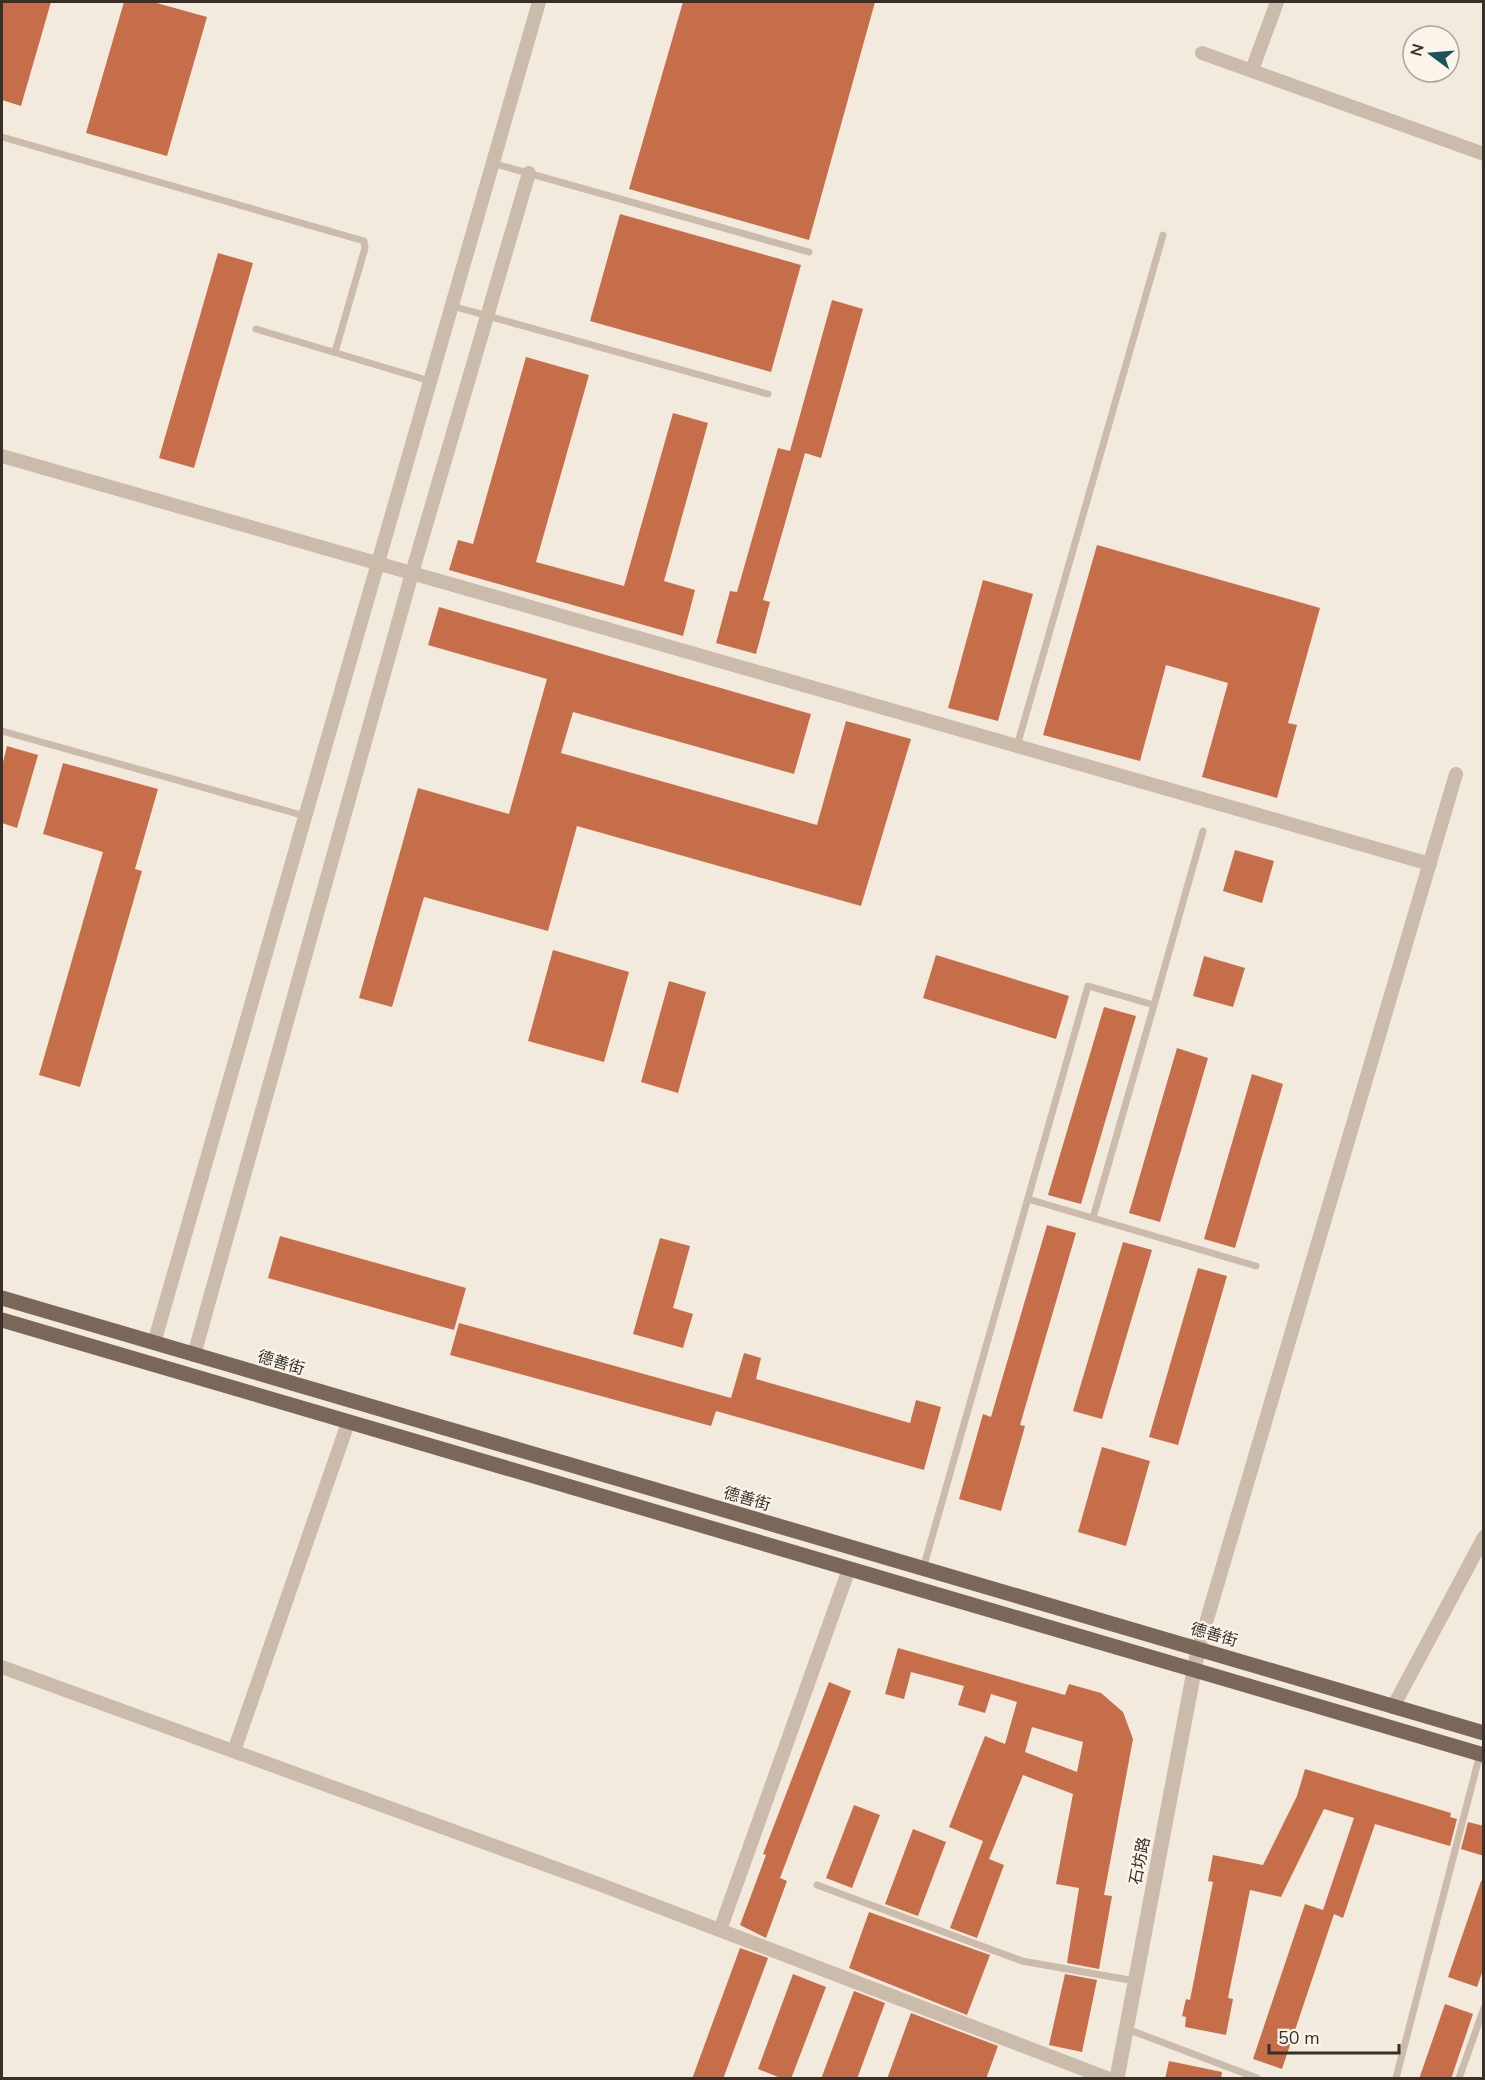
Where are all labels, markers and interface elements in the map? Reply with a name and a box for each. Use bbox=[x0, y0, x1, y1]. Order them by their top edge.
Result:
north arrow bbox=[1401, 24, 1461, 84]
text: N bbox=[1405, 41, 1430, 59]
street label: 德善街 bbox=[255, 1345, 307, 1381]
street label: 德善街 bbox=[721, 1482, 773, 1516]
street label: 德善街 bbox=[1188, 1618, 1240, 1652]
street label: 石坊路 bbox=[1125, 1835, 1155, 1887]
scale bar bbox=[1269, 2017, 1400, 2055]
text: 50 m bbox=[1278, 2026, 1320, 2050]

